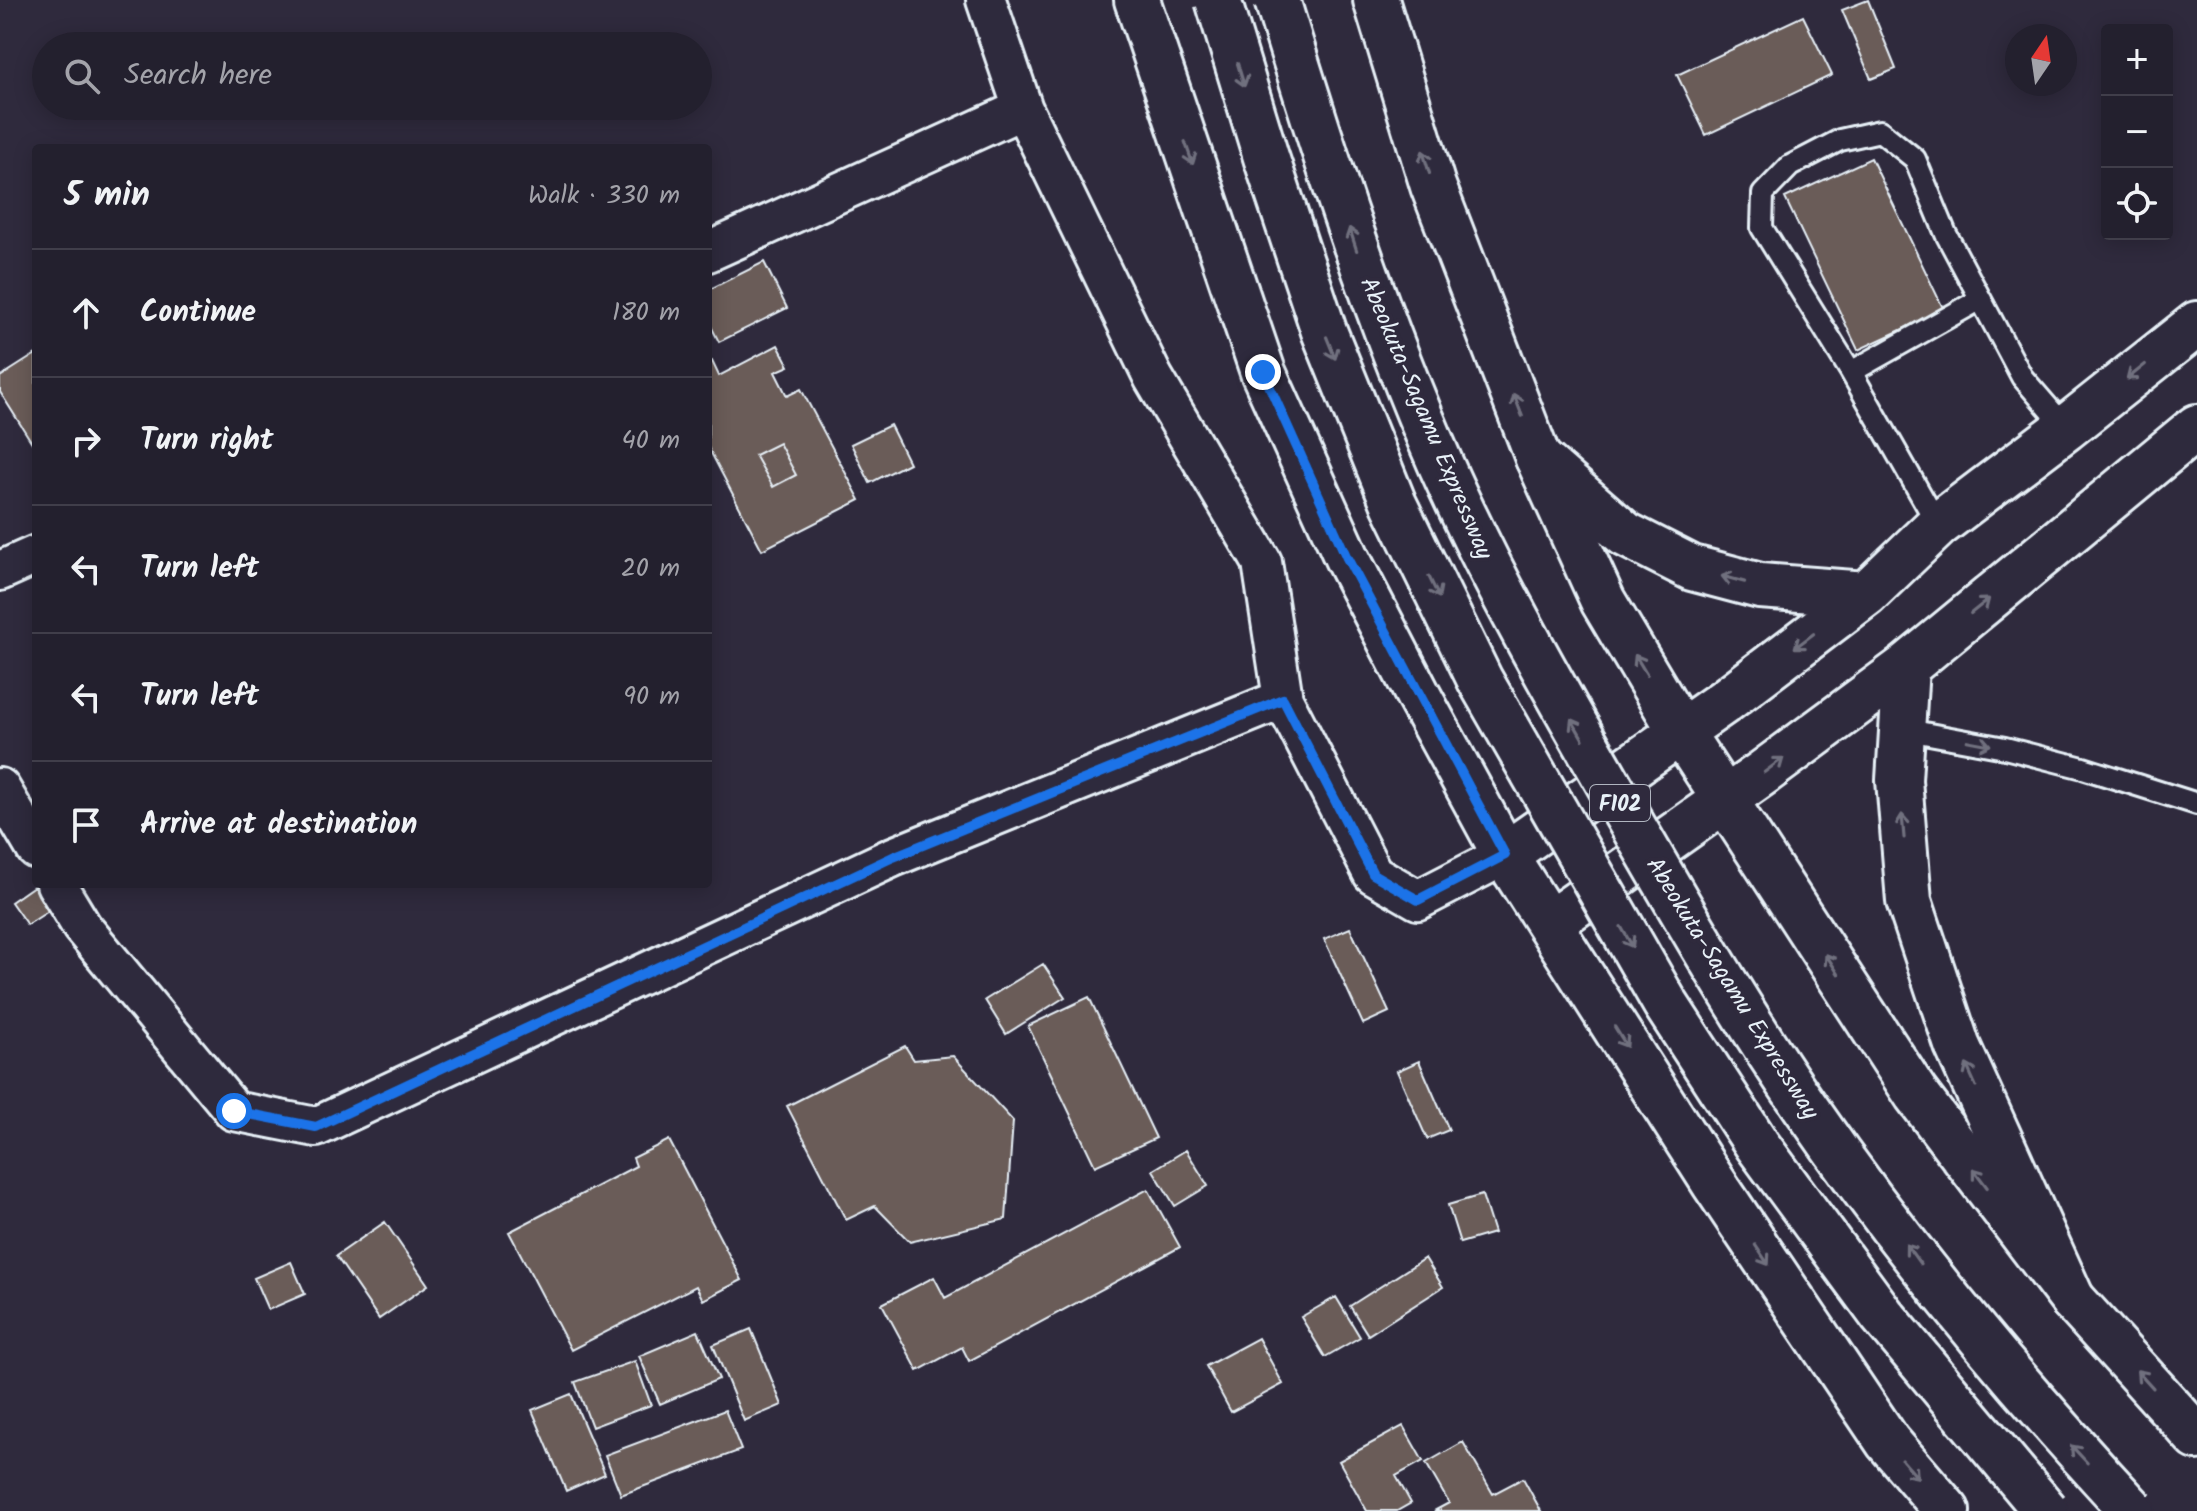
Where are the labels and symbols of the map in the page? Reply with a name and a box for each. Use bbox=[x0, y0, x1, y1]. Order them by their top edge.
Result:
north arrow bbox=[2005, 24, 2077, 96]
one-way arrow bbox=[1234, 61, 1249, 87]
one-way arrow bbox=[1182, 141, 1197, 166]
one-way arrow bbox=[1418, 150, 1433, 176]
one-way arrow bbox=[1345, 227, 1360, 252]
street label: Abeokuta-Sagamu Expressway bbox=[1348, 271, 1503, 567]
one-way arrow bbox=[1325, 335, 1339, 360]
route end bbox=[1245, 354, 1281, 390]
one-way arrow bbox=[2126, 364, 2147, 381]
one-way arrow bbox=[1510, 393, 1524, 418]
one-way arrow bbox=[1721, 571, 1747, 586]
one-way arrow bbox=[1427, 574, 1442, 598]
one-way arrow bbox=[1969, 597, 1989, 615]
one-way arrow bbox=[1794, 633, 1815, 650]
one-way arrow bbox=[1633, 654, 1649, 677]
one-way arrow bbox=[1569, 718, 1585, 741]
one-way arrow bbox=[1966, 737, 1991, 752]
one-way arrow bbox=[1763, 757, 1784, 774]
road number: F102 bbox=[1590, 785, 1650, 821]
one-way arrow bbox=[1895, 813, 1910, 840]
street label: Abeokuta-Sagamu Expressway bbox=[1635, 850, 1829, 1129]
one-way arrow bbox=[1619, 925, 1635, 948]
one-way arrow bbox=[1824, 954, 1841, 976]
one-way arrow bbox=[1613, 1025, 1630, 1047]
one-way arrow bbox=[1963, 1063, 1978, 1087]
route start bbox=[216, 1093, 252, 1129]
one-way arrow bbox=[1972, 1168, 1989, 1189]
one-way arrow bbox=[1754, 1244, 1770, 1266]
one-way arrow bbox=[1905, 1244, 1921, 1266]
one-way arrow bbox=[2136, 1370, 2154, 1390]
one-way arrow bbox=[2070, 1444, 2089, 1464]
one-way arrow bbox=[1901, 1458, 1919, 1478]

